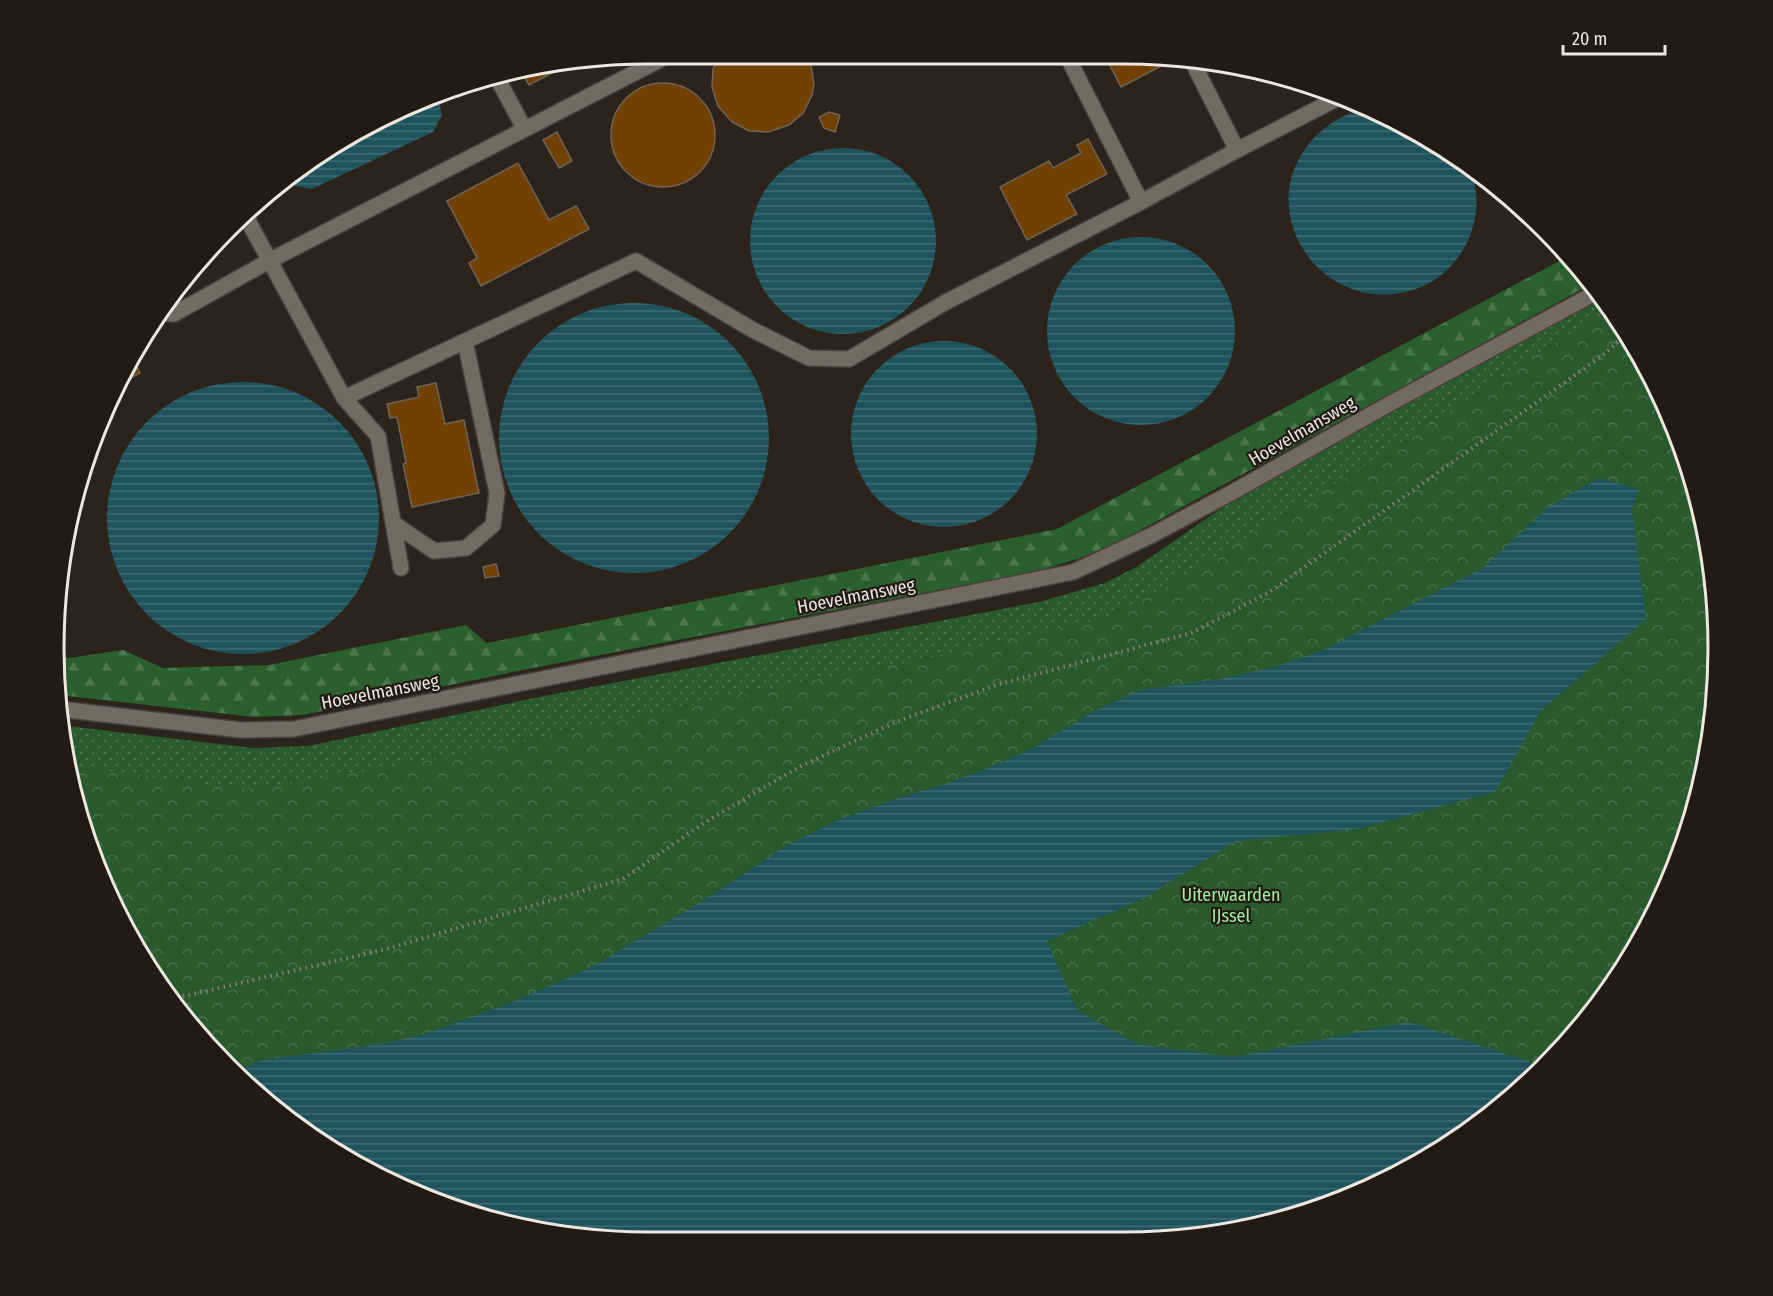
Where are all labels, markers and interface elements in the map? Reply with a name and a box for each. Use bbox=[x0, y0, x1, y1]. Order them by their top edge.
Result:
scale bar bbox=[1563, 18, 1665, 56]
text: 20 m bbox=[1572, 28, 1607, 50]
street label: Hoevelmansweg bbox=[1245, 391, 1360, 470]
street label: Hoevelmansweg bbox=[795, 574, 917, 618]
street label: Hoevelmansweg bbox=[319, 670, 441, 714]
park label: Uiterwaarden IJssel bbox=[1182, 884, 1280, 927]

